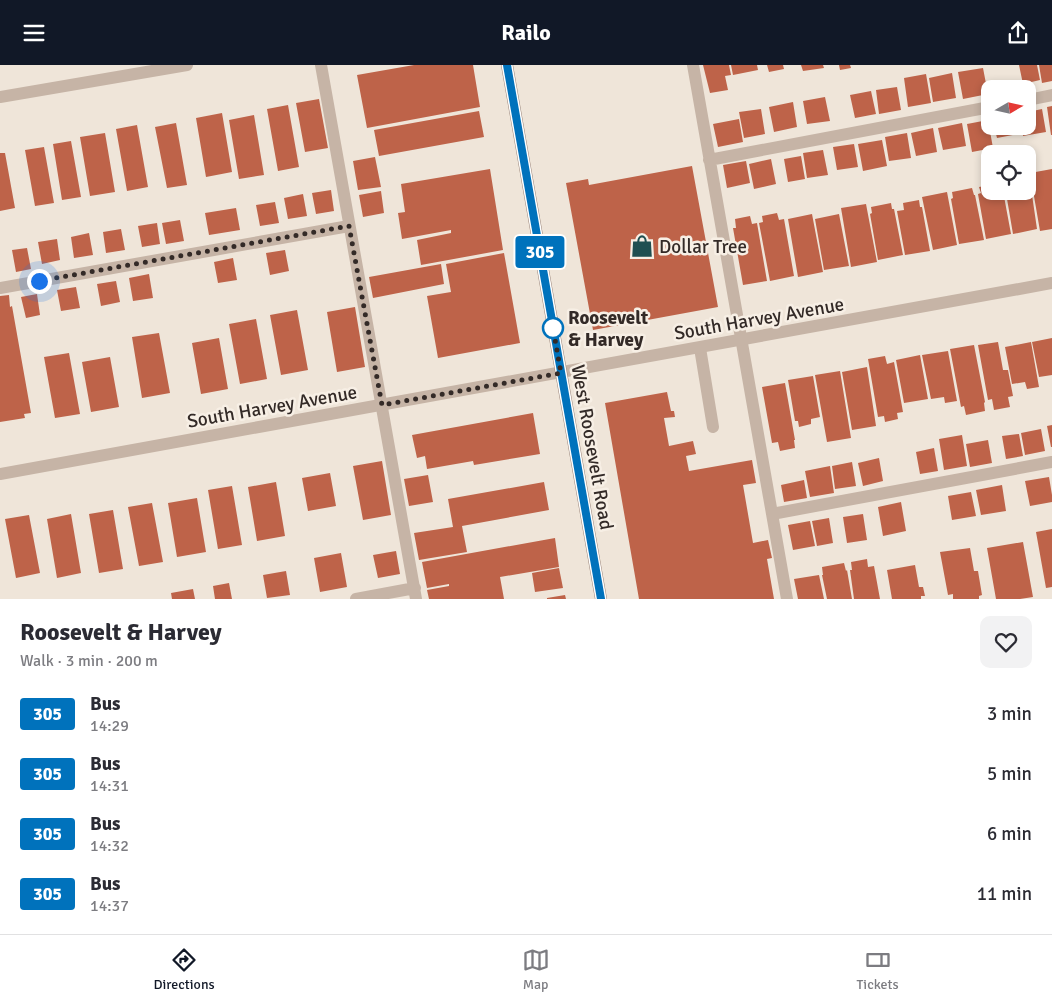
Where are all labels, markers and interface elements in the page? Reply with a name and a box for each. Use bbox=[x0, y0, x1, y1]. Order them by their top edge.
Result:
icon: menu bbox=[20, 19, 48, 47]
text: Railo bbox=[501, 19, 551, 46]
icon: share bbox=[1004, 19, 1032, 47]
north arrow bbox=[981, 80, 1036, 135]
map controls bbox=[981, 80, 1036, 200]
button: locate bbox=[981, 145, 1036, 200]
shop icon: Dollar Tree bbox=[629, 233, 655, 259]
place label: Dollar Tree bbox=[659, 235, 747, 259]
line badge: 305 bbox=[511, 236, 569, 268]
text: 305 bbox=[525, 241, 555, 263]
your location bbox=[27, 269, 52, 294]
street label: South Harvey Avenue bbox=[672, 292, 846, 346]
place label: Roosevelt & Harvey bbox=[568, 306, 648, 352]
marker: Roosevelt & Harvey bbox=[542, 317, 564, 339]
street label: West Roosevelt Road bbox=[566, 363, 618, 532]
street label: South Harvey Avenue bbox=[185, 380, 359, 434]
button: heart bbox=[980, 616, 1032, 668]
text: Roosevelt & Harvey bbox=[20, 617, 222, 647]
text: Walk · 3 min · 200 m bbox=[20, 651, 158, 671]
text: Bus bbox=[90, 692, 121, 716]
text: 3 min bbox=[987, 702, 1032, 726]
text: 305 bbox=[33, 703, 62, 725]
text: 14:29 bbox=[90, 716, 129, 736]
text: Bus bbox=[90, 752, 121, 776]
text: 5 min bbox=[987, 762, 1032, 786]
text: 305 bbox=[33, 763, 62, 785]
text: 14:31 bbox=[90, 776, 129, 796]
text: Bus bbox=[90, 812, 121, 836]
text: 6 min bbox=[987, 822, 1032, 846]
text: 305 bbox=[33, 823, 62, 845]
text: 14:32 bbox=[90, 836, 129, 856]
text: Bus bbox=[90, 872, 121, 896]
text: 11 min bbox=[977, 882, 1032, 906]
text: 305 bbox=[33, 883, 62, 905]
text: 14:37 bbox=[90, 896, 129, 916]
tab: Directions bbox=[153, 946, 215, 993]
tab: Map bbox=[522, 946, 550, 993]
tab: Tickets bbox=[856, 946, 899, 993]

